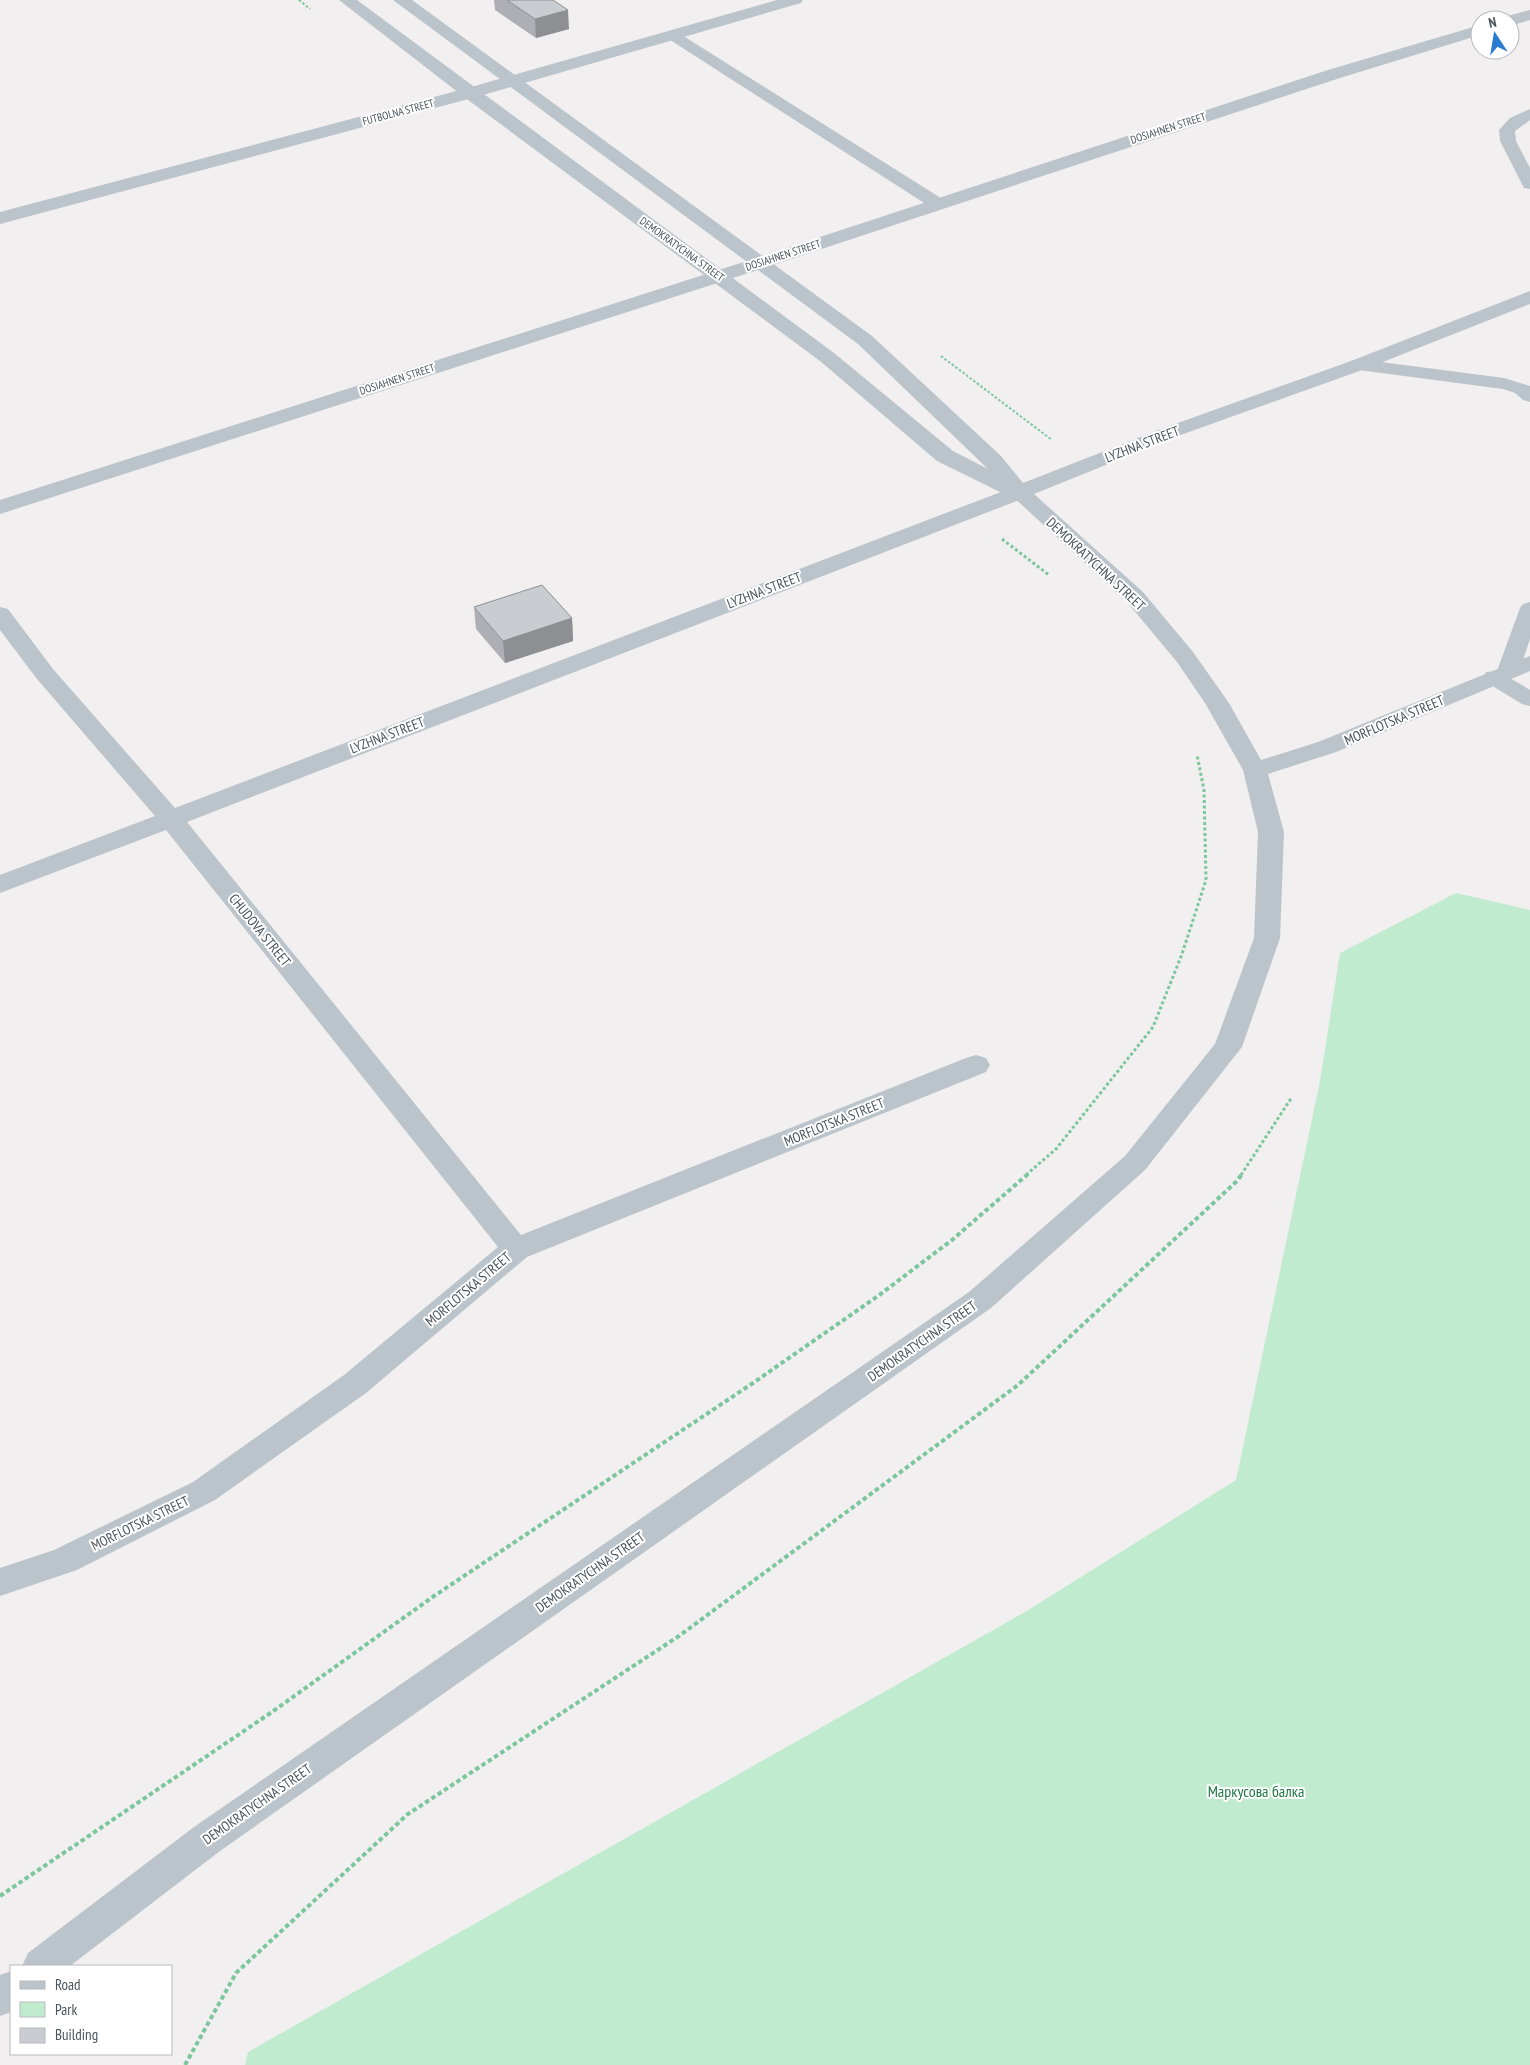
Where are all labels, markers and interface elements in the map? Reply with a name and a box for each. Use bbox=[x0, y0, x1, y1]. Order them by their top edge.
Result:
north arrow bbox=[1470, 10, 1520, 60]
text: N bbox=[1487, 13, 1498, 32]
street label: FUTBOLNA STREET bbox=[361, 96, 435, 128]
street label: DOSIAHNEN STREET bbox=[1129, 109, 1207, 147]
street label: DEMOKRATYCHNA STREET bbox=[637, 214, 727, 284]
street label: DOSIAHNEN STREET bbox=[744, 236, 822, 274]
street label: DOSIAHNEN STREET bbox=[358, 360, 436, 398]
street label: LYZHNA STREET bbox=[1102, 421, 1182, 466]
street label: DEMOKRATYCHNA STREET bbox=[1043, 513, 1150, 615]
street label: LYZHNA STREET bbox=[724, 567, 804, 612]
street label: MORFLOTSKA STREET bbox=[1341, 691, 1447, 749]
street label: LYZHNA STREET bbox=[347, 712, 427, 757]
street label: CHUDOVA STREET bbox=[225, 890, 295, 971]
street label: MORFLOTSKA STREET bbox=[781, 1093, 887, 1150]
street label: MORFLOTSKA STREET bbox=[421, 1247, 515, 1330]
street label: DEMOKRATYCHNA STREET bbox=[864, 1296, 981, 1385]
street label: MORFLOTSKA STREET bbox=[88, 1491, 192, 1554]
street label: DEMOKRATYCHNA STREET bbox=[532, 1527, 649, 1616]
street label: DEMOKRATYCHNA STREET bbox=[199, 1759, 316, 1848]
park label: Маркусова балка bbox=[1208, 1781, 1304, 1801]
legend bbox=[10, 1965, 172, 2055]
text: Road bbox=[55, 1975, 81, 1994]
text: Park bbox=[55, 2000, 77, 2019]
text: Building bbox=[55, 2025, 98, 2044]

